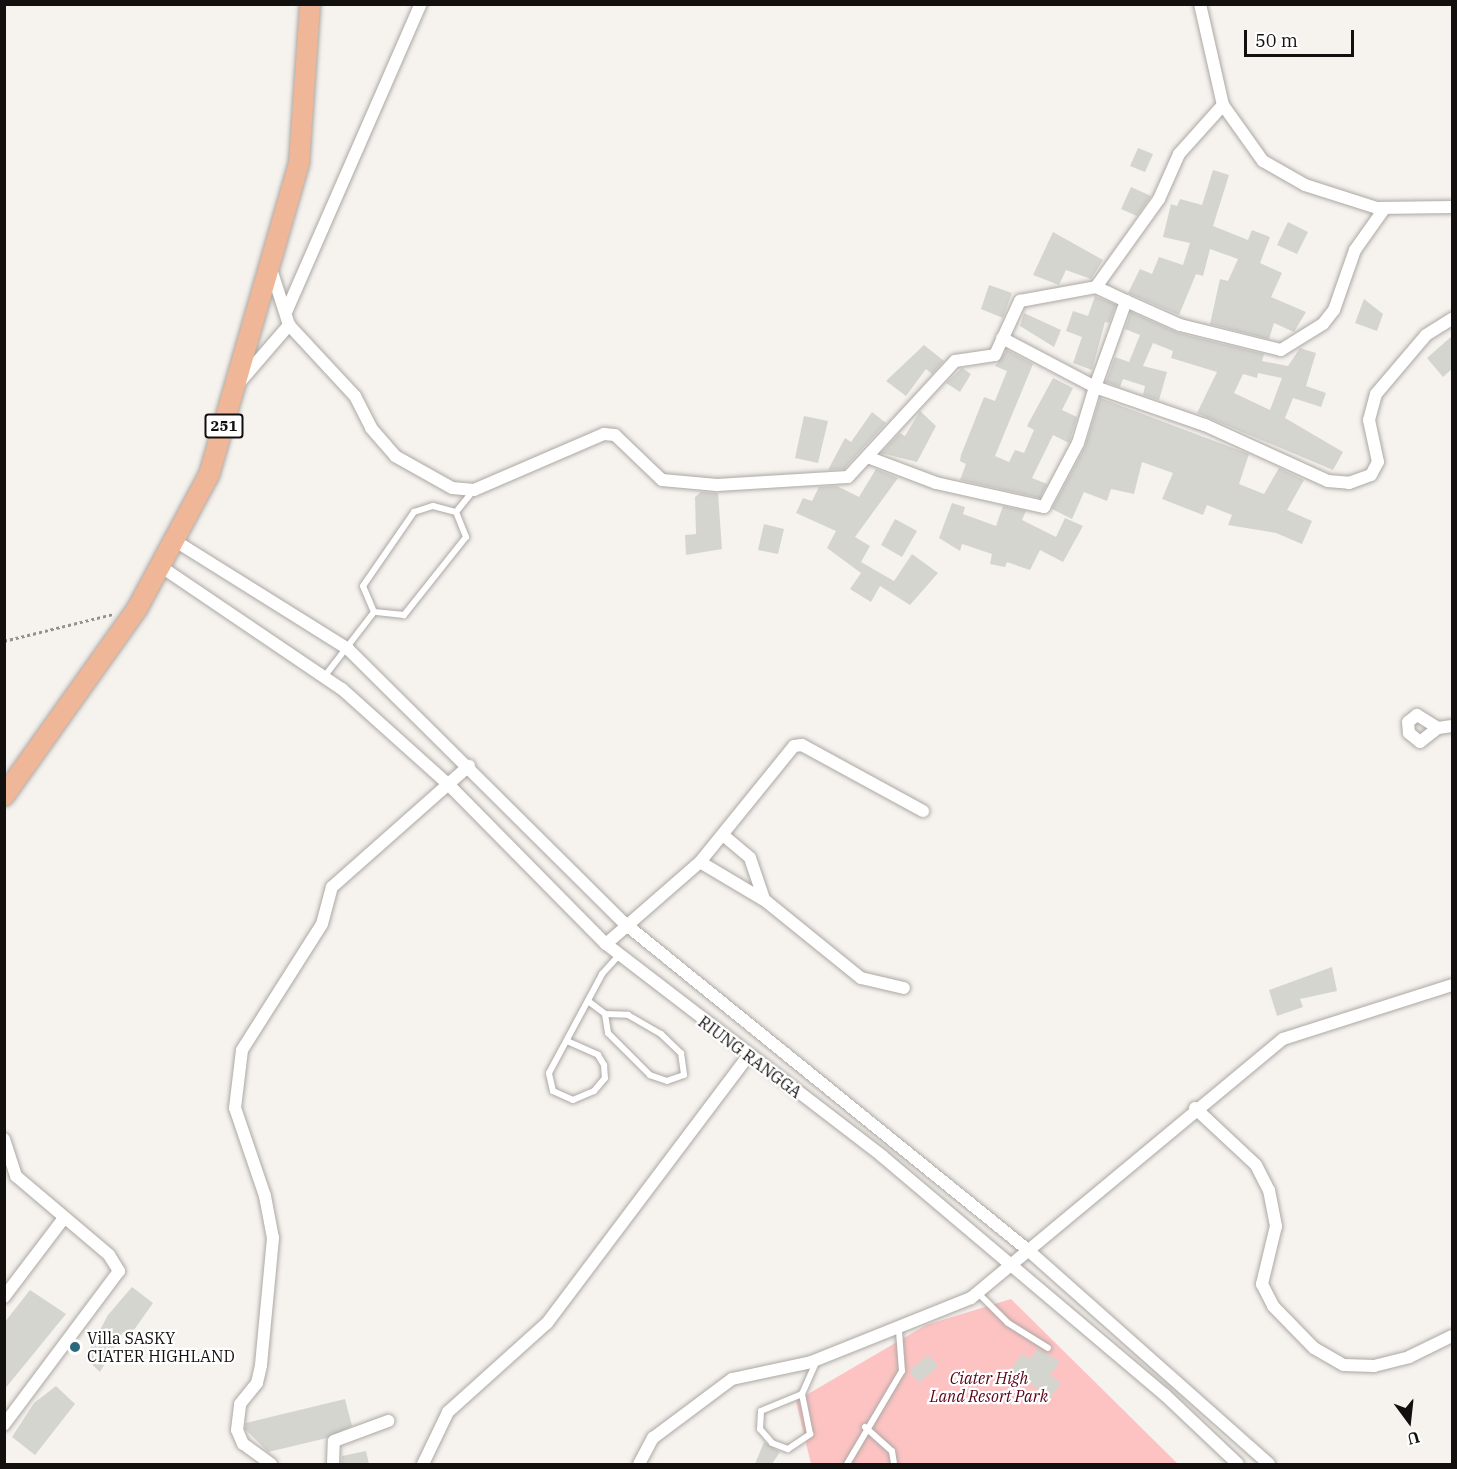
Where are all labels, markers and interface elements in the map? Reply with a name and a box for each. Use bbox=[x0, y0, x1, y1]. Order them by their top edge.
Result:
scale bar bbox=[1247, 18, 1356, 56]
text: 50 m bbox=[1255, 29, 1298, 52]
road number: 251 bbox=[204, 414, 244, 438]
street label: RIUNG RANGGA bbox=[695, 1012, 805, 1102]
place label: Villa SASKY CIATER HIGHLAND bbox=[87, 1328, 235, 1366]
marker: Villa SASKY CIATER HIGHLAND bbox=[68, 1340, 82, 1354]
park label: Ciater High Land Resort Park bbox=[930, 1368, 1048, 1406]
north arrow bbox=[1379, 1391, 1439, 1451]
text: U bbox=[1405, 1427, 1422, 1450]

